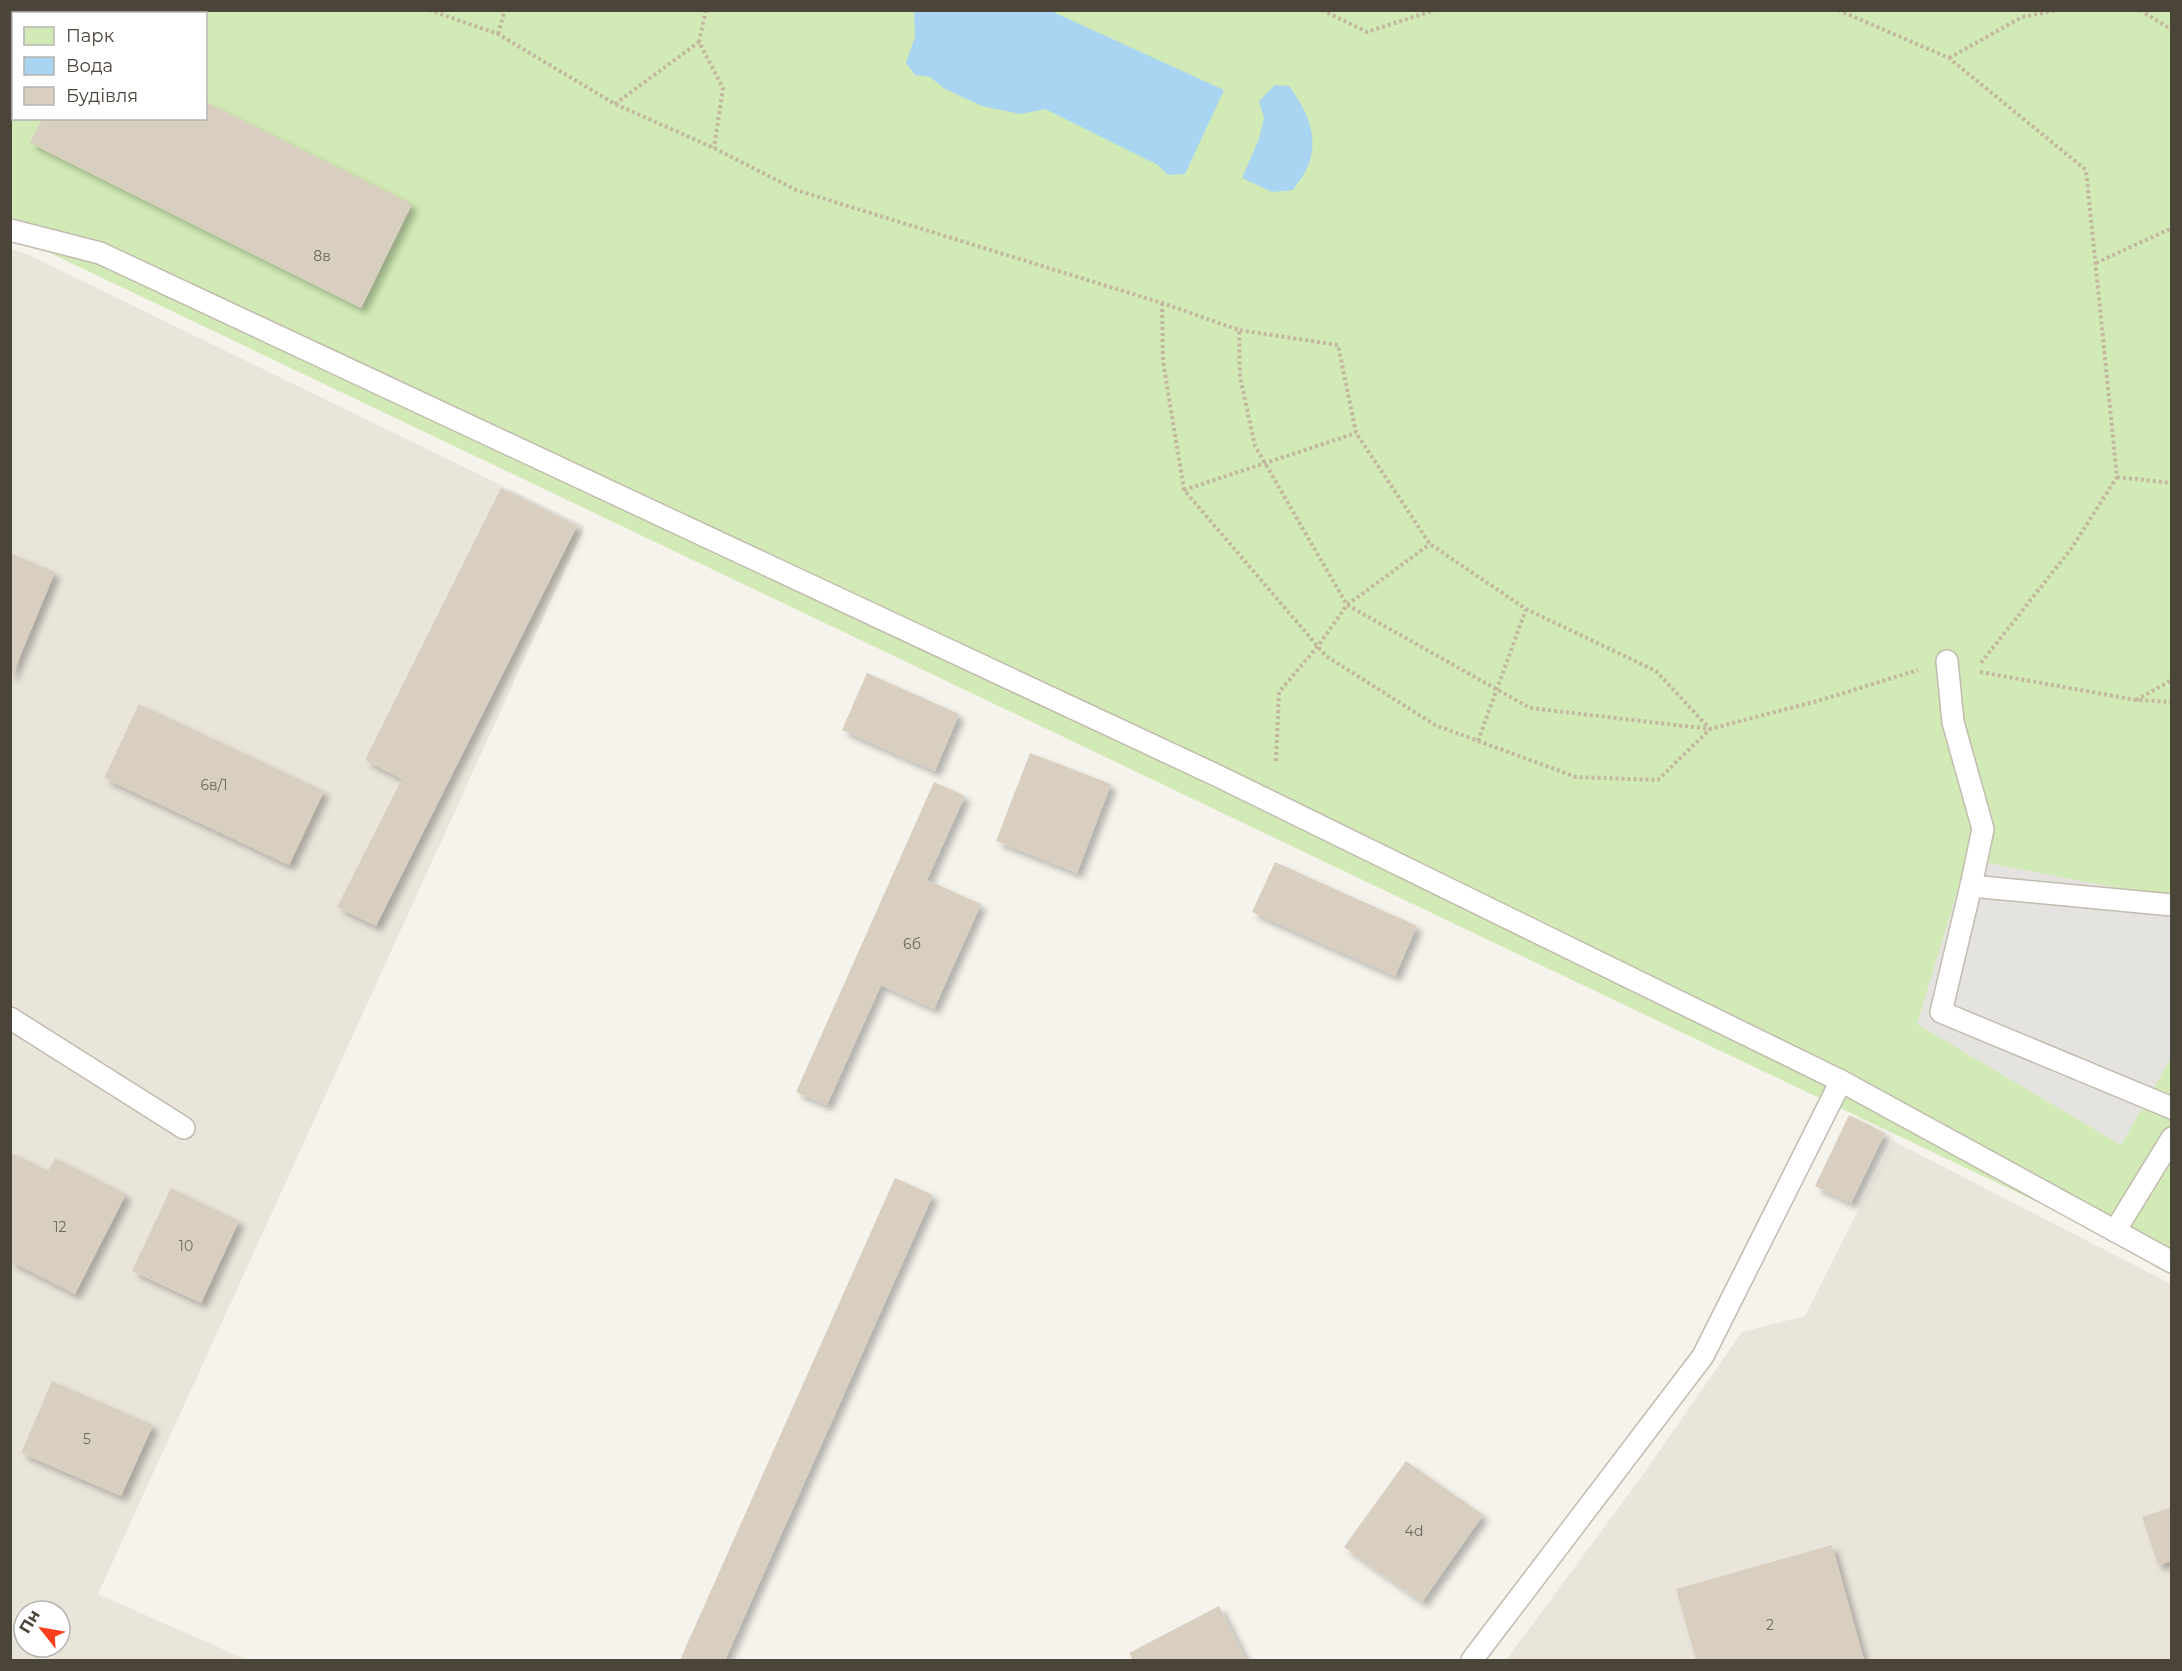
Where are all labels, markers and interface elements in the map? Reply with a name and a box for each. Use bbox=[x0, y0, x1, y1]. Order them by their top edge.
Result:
legend bbox=[12, 12, 207, 120]
text: Парк bbox=[66, 25, 115, 47]
text: Вода bbox=[66, 55, 113, 77]
text: Будівля bbox=[66, 85, 138, 107]
house number: 8в bbox=[313, 247, 331, 265]
house number: 6в/1 bbox=[200, 776, 228, 794]
house number: 6б bbox=[903, 935, 921, 953]
house number: 12 bbox=[53, 1218, 67, 1236]
house number: 10 bbox=[179, 1237, 193, 1255]
house number: 5 bbox=[83, 1430, 91, 1448]
house number: 4d bbox=[1405, 1522, 1423, 1540]
north arrow bbox=[12, 1599, 72, 1659]
text: Пн bbox=[15, 1606, 44, 1637]
house number: 2 bbox=[1766, 1616, 1774, 1634]

